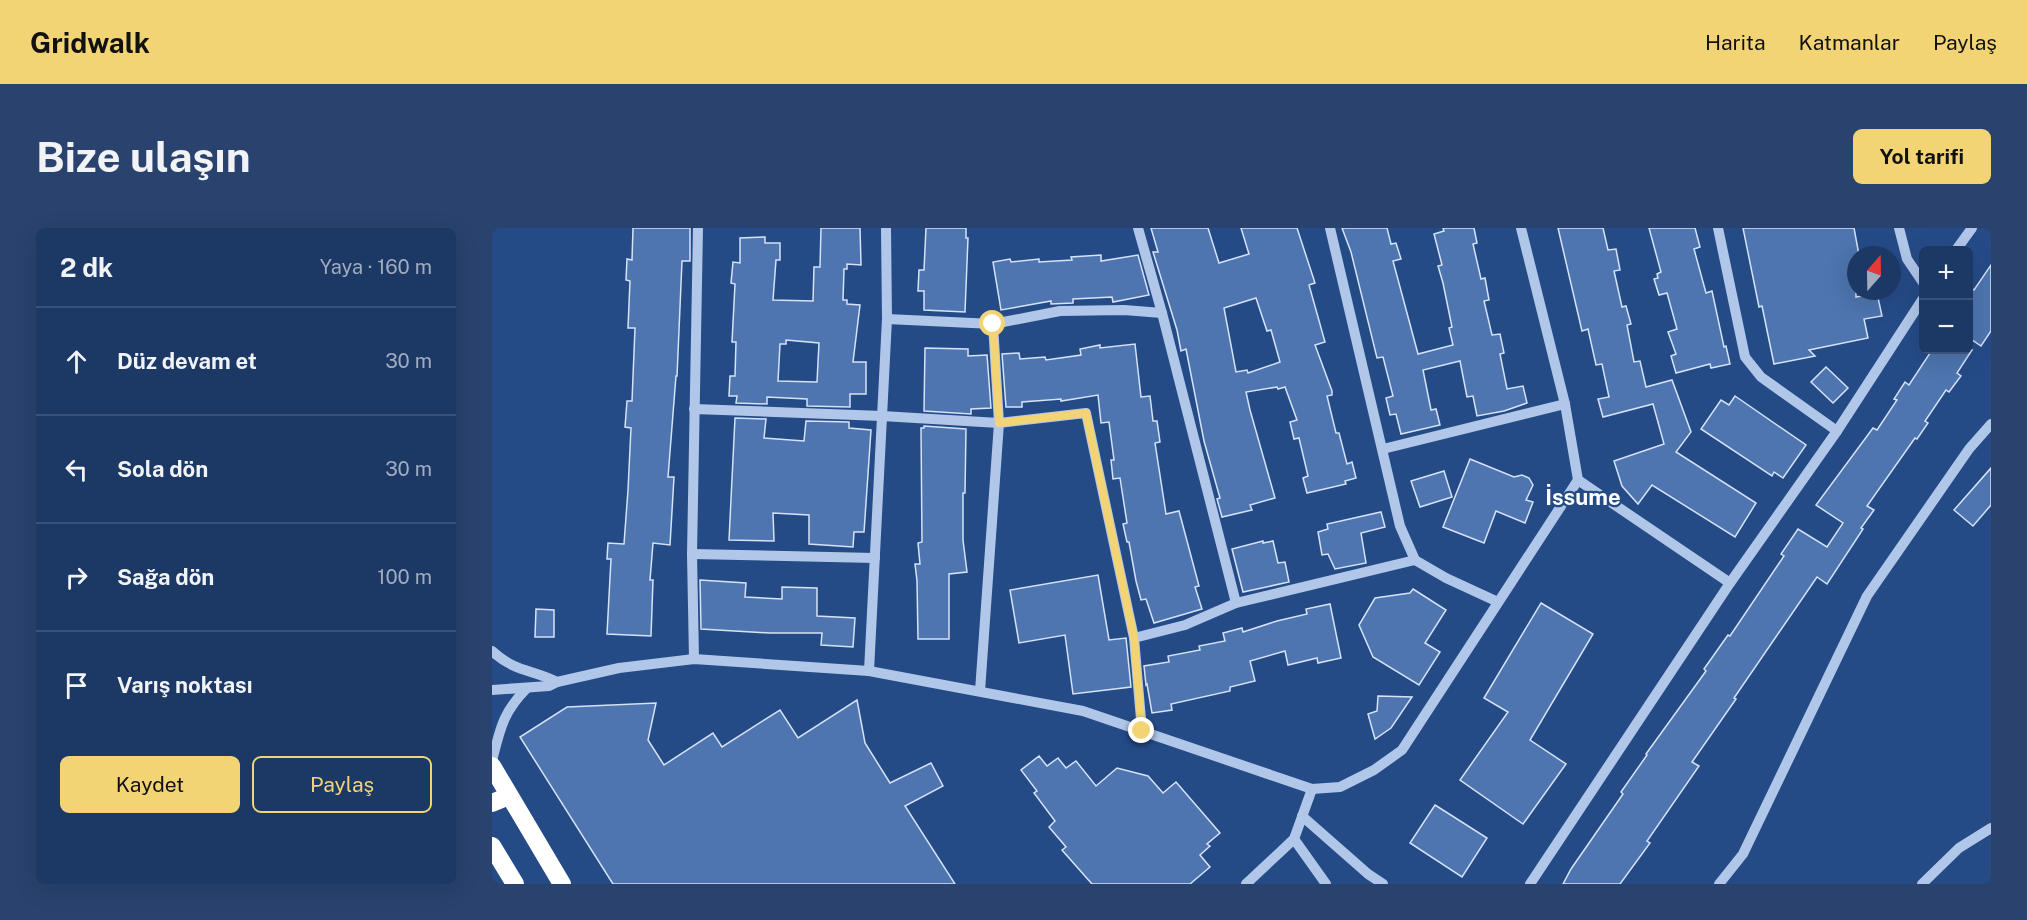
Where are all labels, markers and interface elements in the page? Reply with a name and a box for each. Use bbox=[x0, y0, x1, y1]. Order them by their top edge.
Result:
text: Gridwalk bbox=[30, 26, 150, 59]
text: Harita bbox=[1705, 30, 1766, 55]
text: Katmanlar bbox=[1799, 30, 1900, 55]
text: Paylaş bbox=[1933, 30, 1997, 55]
button: Yol tarifi bbox=[1853, 129, 1991, 184]
text: Bize ulaşın bbox=[36, 132, 251, 181]
north arrow bbox=[1847, 246, 1901, 300]
map controls bbox=[1919, 246, 1973, 354]
button: + bbox=[1919, 246, 1973, 300]
text: 2 dk bbox=[60, 252, 113, 283]
text: Yaya · 160 m bbox=[320, 255, 432, 279]
button: − bbox=[1919, 300, 1973, 354]
route start bbox=[979, 310, 1005, 336]
icon: ahead bbox=[60, 345, 93, 378]
text: Düz devam et bbox=[117, 348, 257, 374]
text: 30 m bbox=[385, 349, 432, 373]
icon: left bbox=[60, 453, 93, 486]
text: Sola dön bbox=[117, 456, 208, 482]
text: 30 m bbox=[385, 457, 432, 481]
district label: İssume bbox=[1545, 484, 1621, 510]
icon: right bbox=[60, 561, 93, 594]
text: Sağa dön bbox=[117, 564, 214, 590]
text: 100 m bbox=[377, 565, 432, 589]
icon: arrive bbox=[60, 669, 93, 702]
text: Varış noktası bbox=[117, 672, 252, 698]
route end bbox=[1128, 717, 1154, 743]
button: Kaydet bbox=[60, 756, 240, 813]
button: Paylaş bbox=[252, 756, 432, 813]

